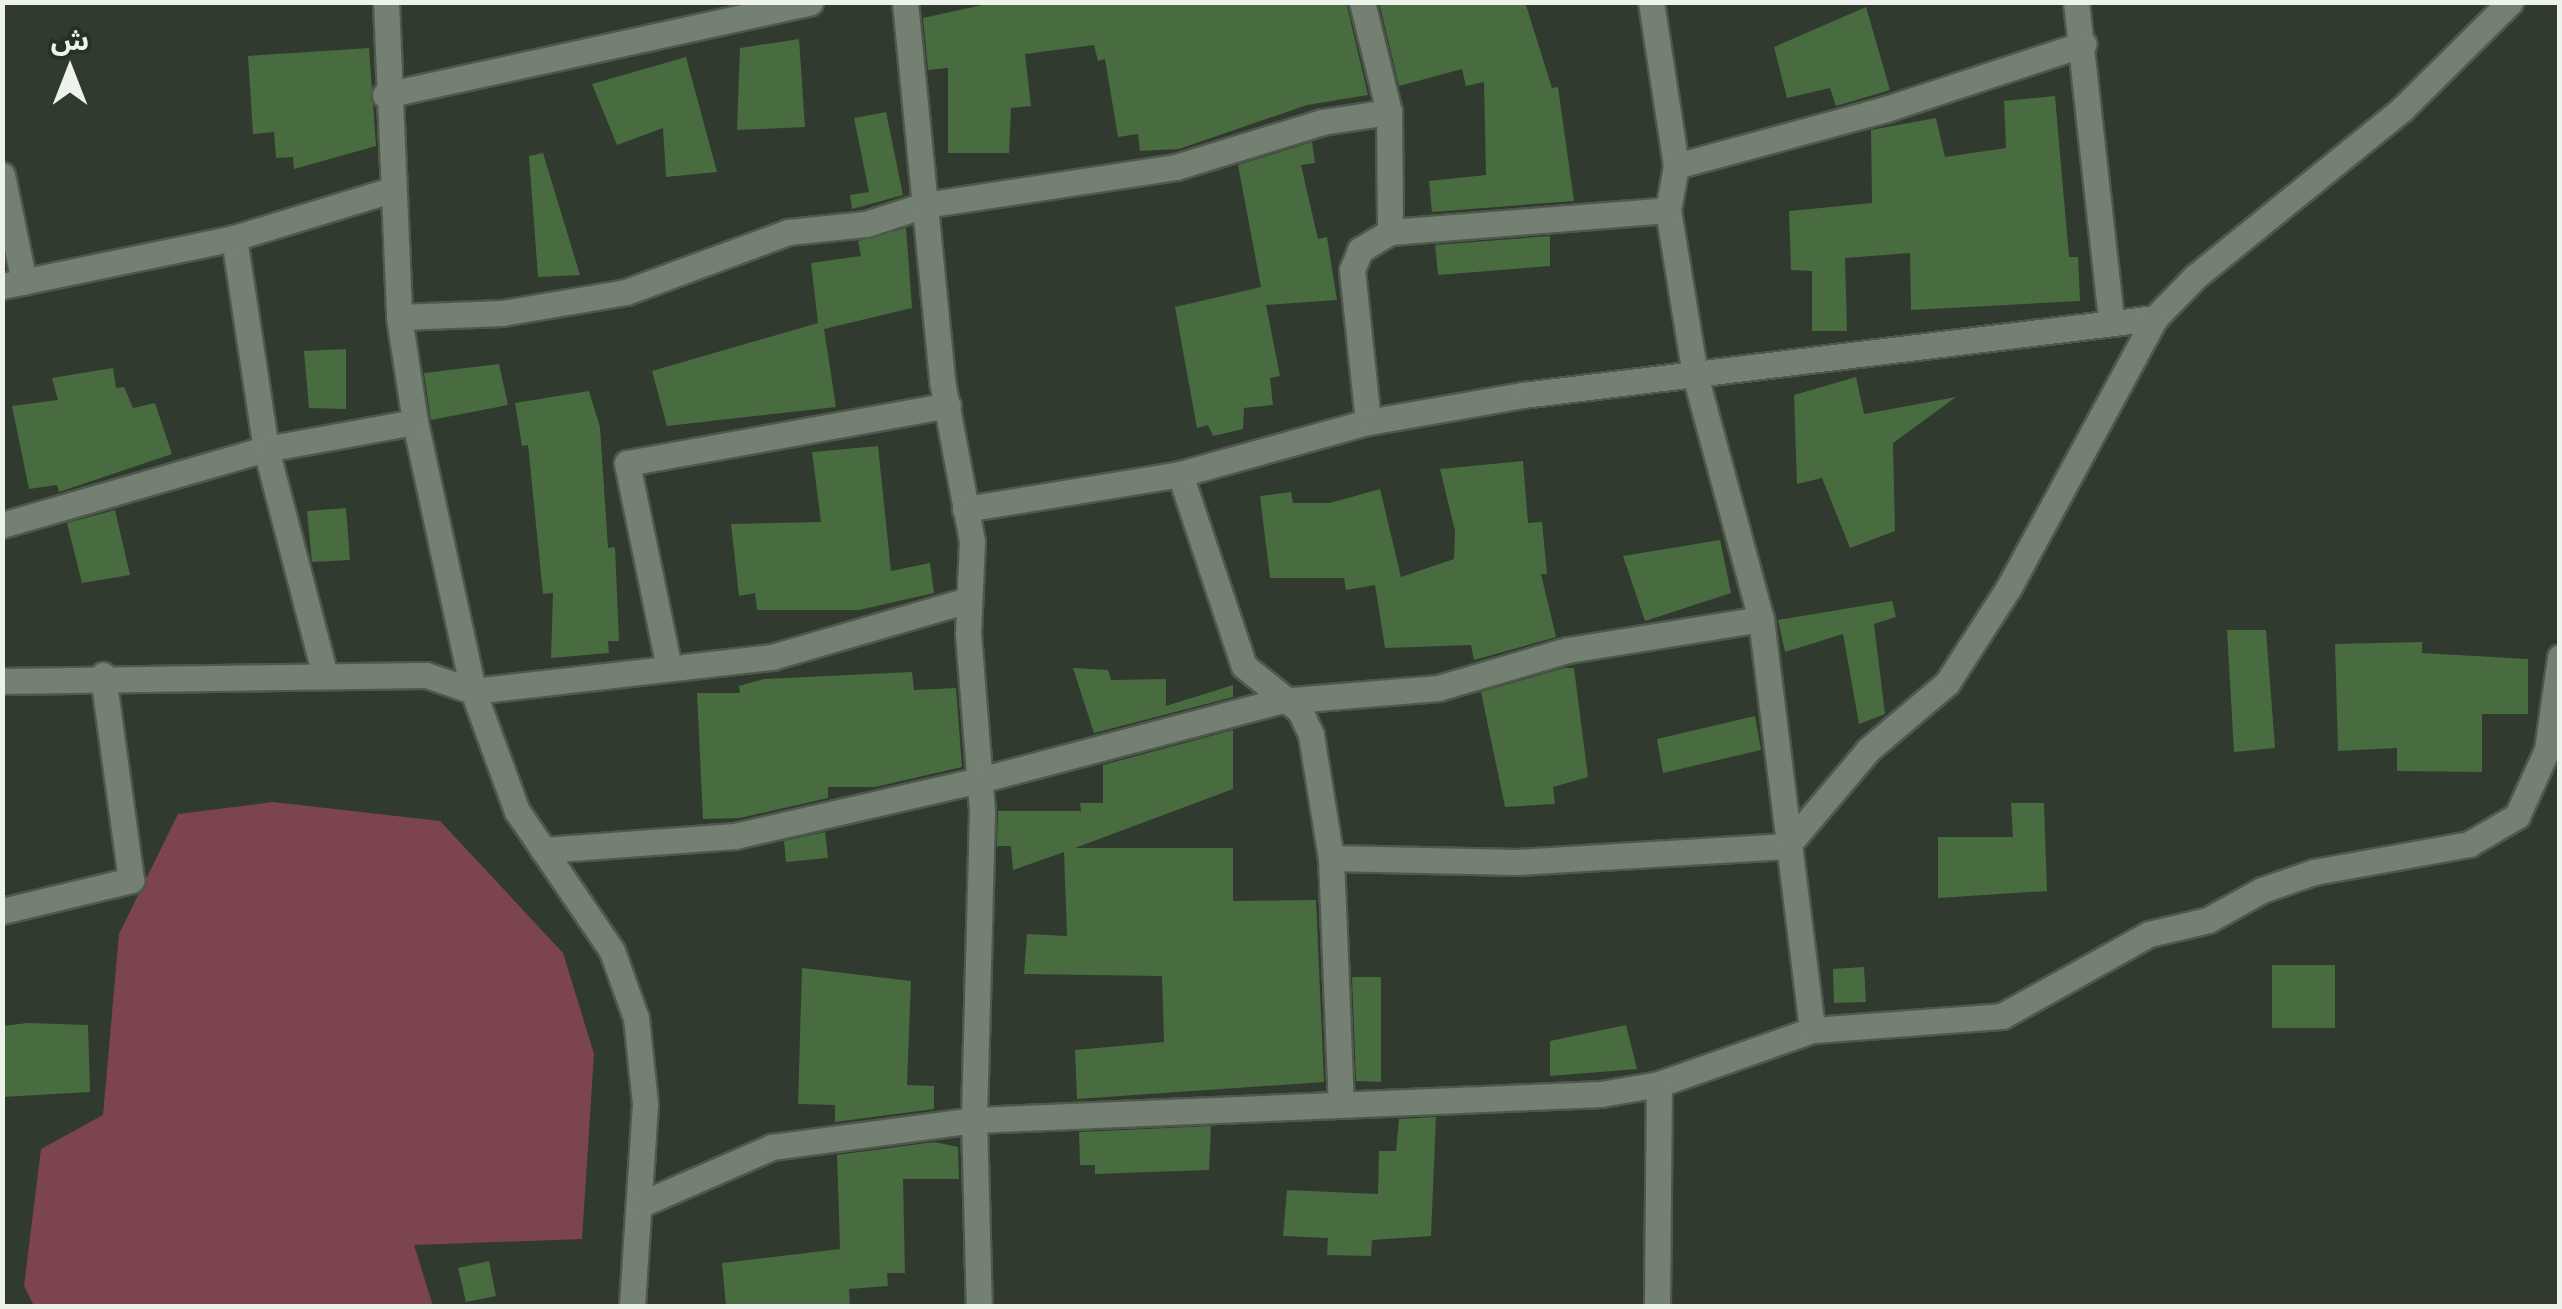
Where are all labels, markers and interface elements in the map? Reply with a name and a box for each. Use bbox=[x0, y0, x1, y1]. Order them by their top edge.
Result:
north arrow bbox=[20, 20, 120, 120]
text: ش bbox=[51, 21, 89, 59]

